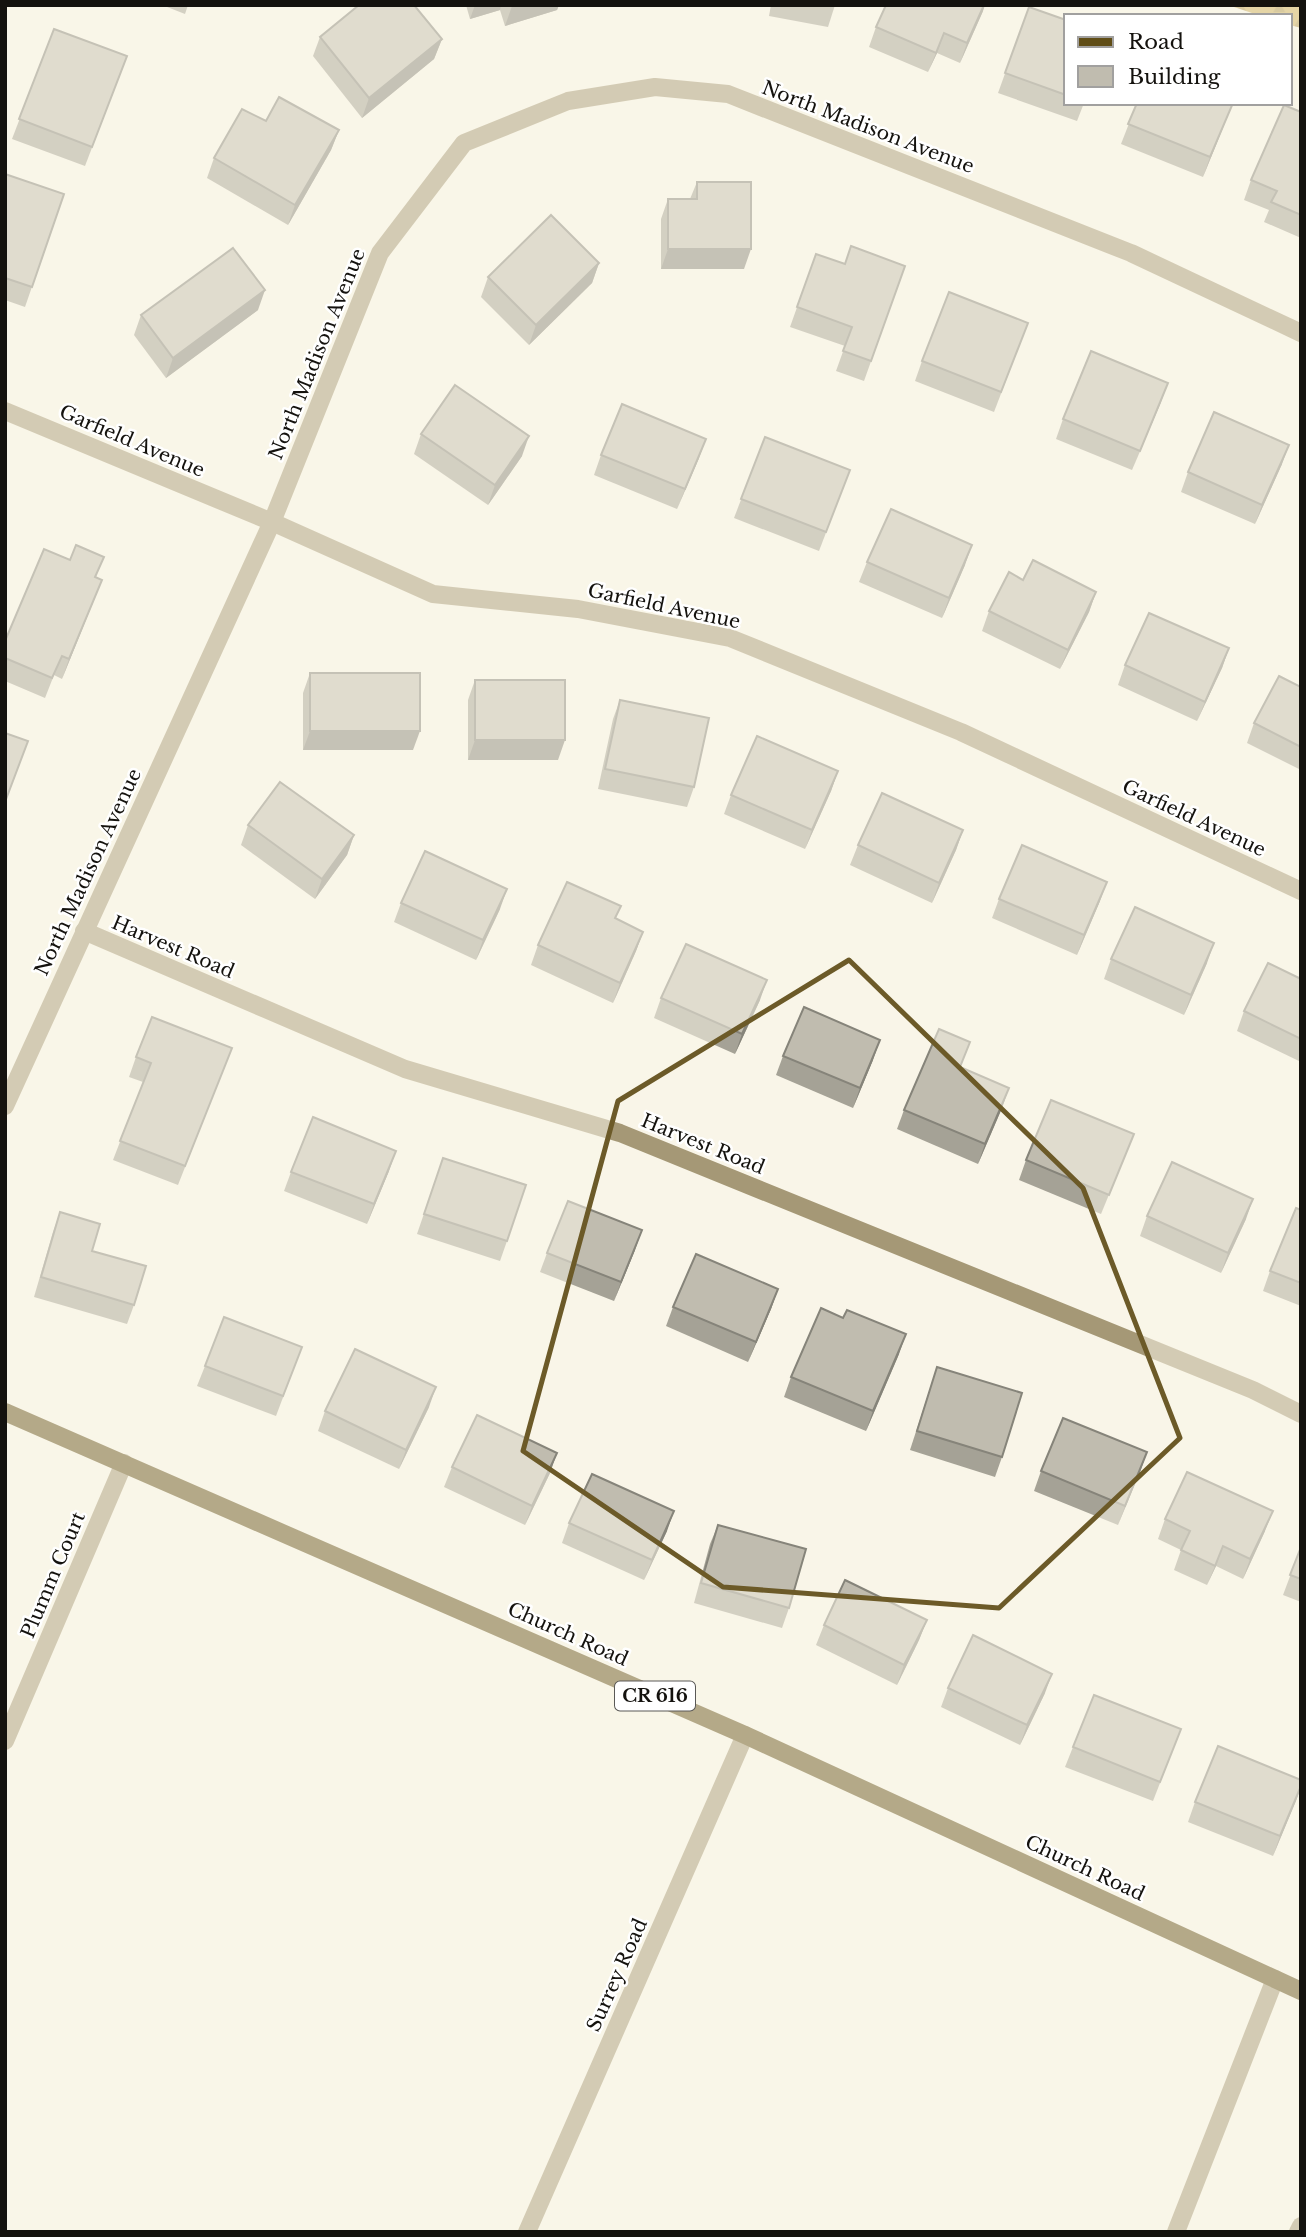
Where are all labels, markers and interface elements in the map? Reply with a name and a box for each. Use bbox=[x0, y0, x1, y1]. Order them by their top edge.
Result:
legend bbox=[1064, 14, 1292, 105]
text: Road bbox=[1128, 29, 1184, 55]
text: Building bbox=[1128, 64, 1221, 90]
street label: North Madison Avenue bbox=[759, 76, 977, 178]
street label: North Madison Avenue bbox=[264, 245, 370, 463]
street label: Garfield Avenue bbox=[56, 400, 208, 482]
street label: Garfield Avenue bbox=[586, 579, 742, 633]
street label: North Madison Avenue bbox=[30, 765, 146, 979]
street label: Garfield Avenue bbox=[1119, 775, 1269, 861]
street label: Harvest Road bbox=[108, 911, 238, 983]
street label: Harvest Road bbox=[638, 1109, 768, 1179]
street label: Plumm Court bbox=[16, 1508, 90, 1642]
street label: Church Road bbox=[504, 1597, 632, 1671]
road number: CR 616 bbox=[615, 1681, 695, 1710]
street label: Church Road bbox=[1022, 1830, 1149, 1906]
street label: Surrey Road bbox=[582, 1915, 652, 2035]

